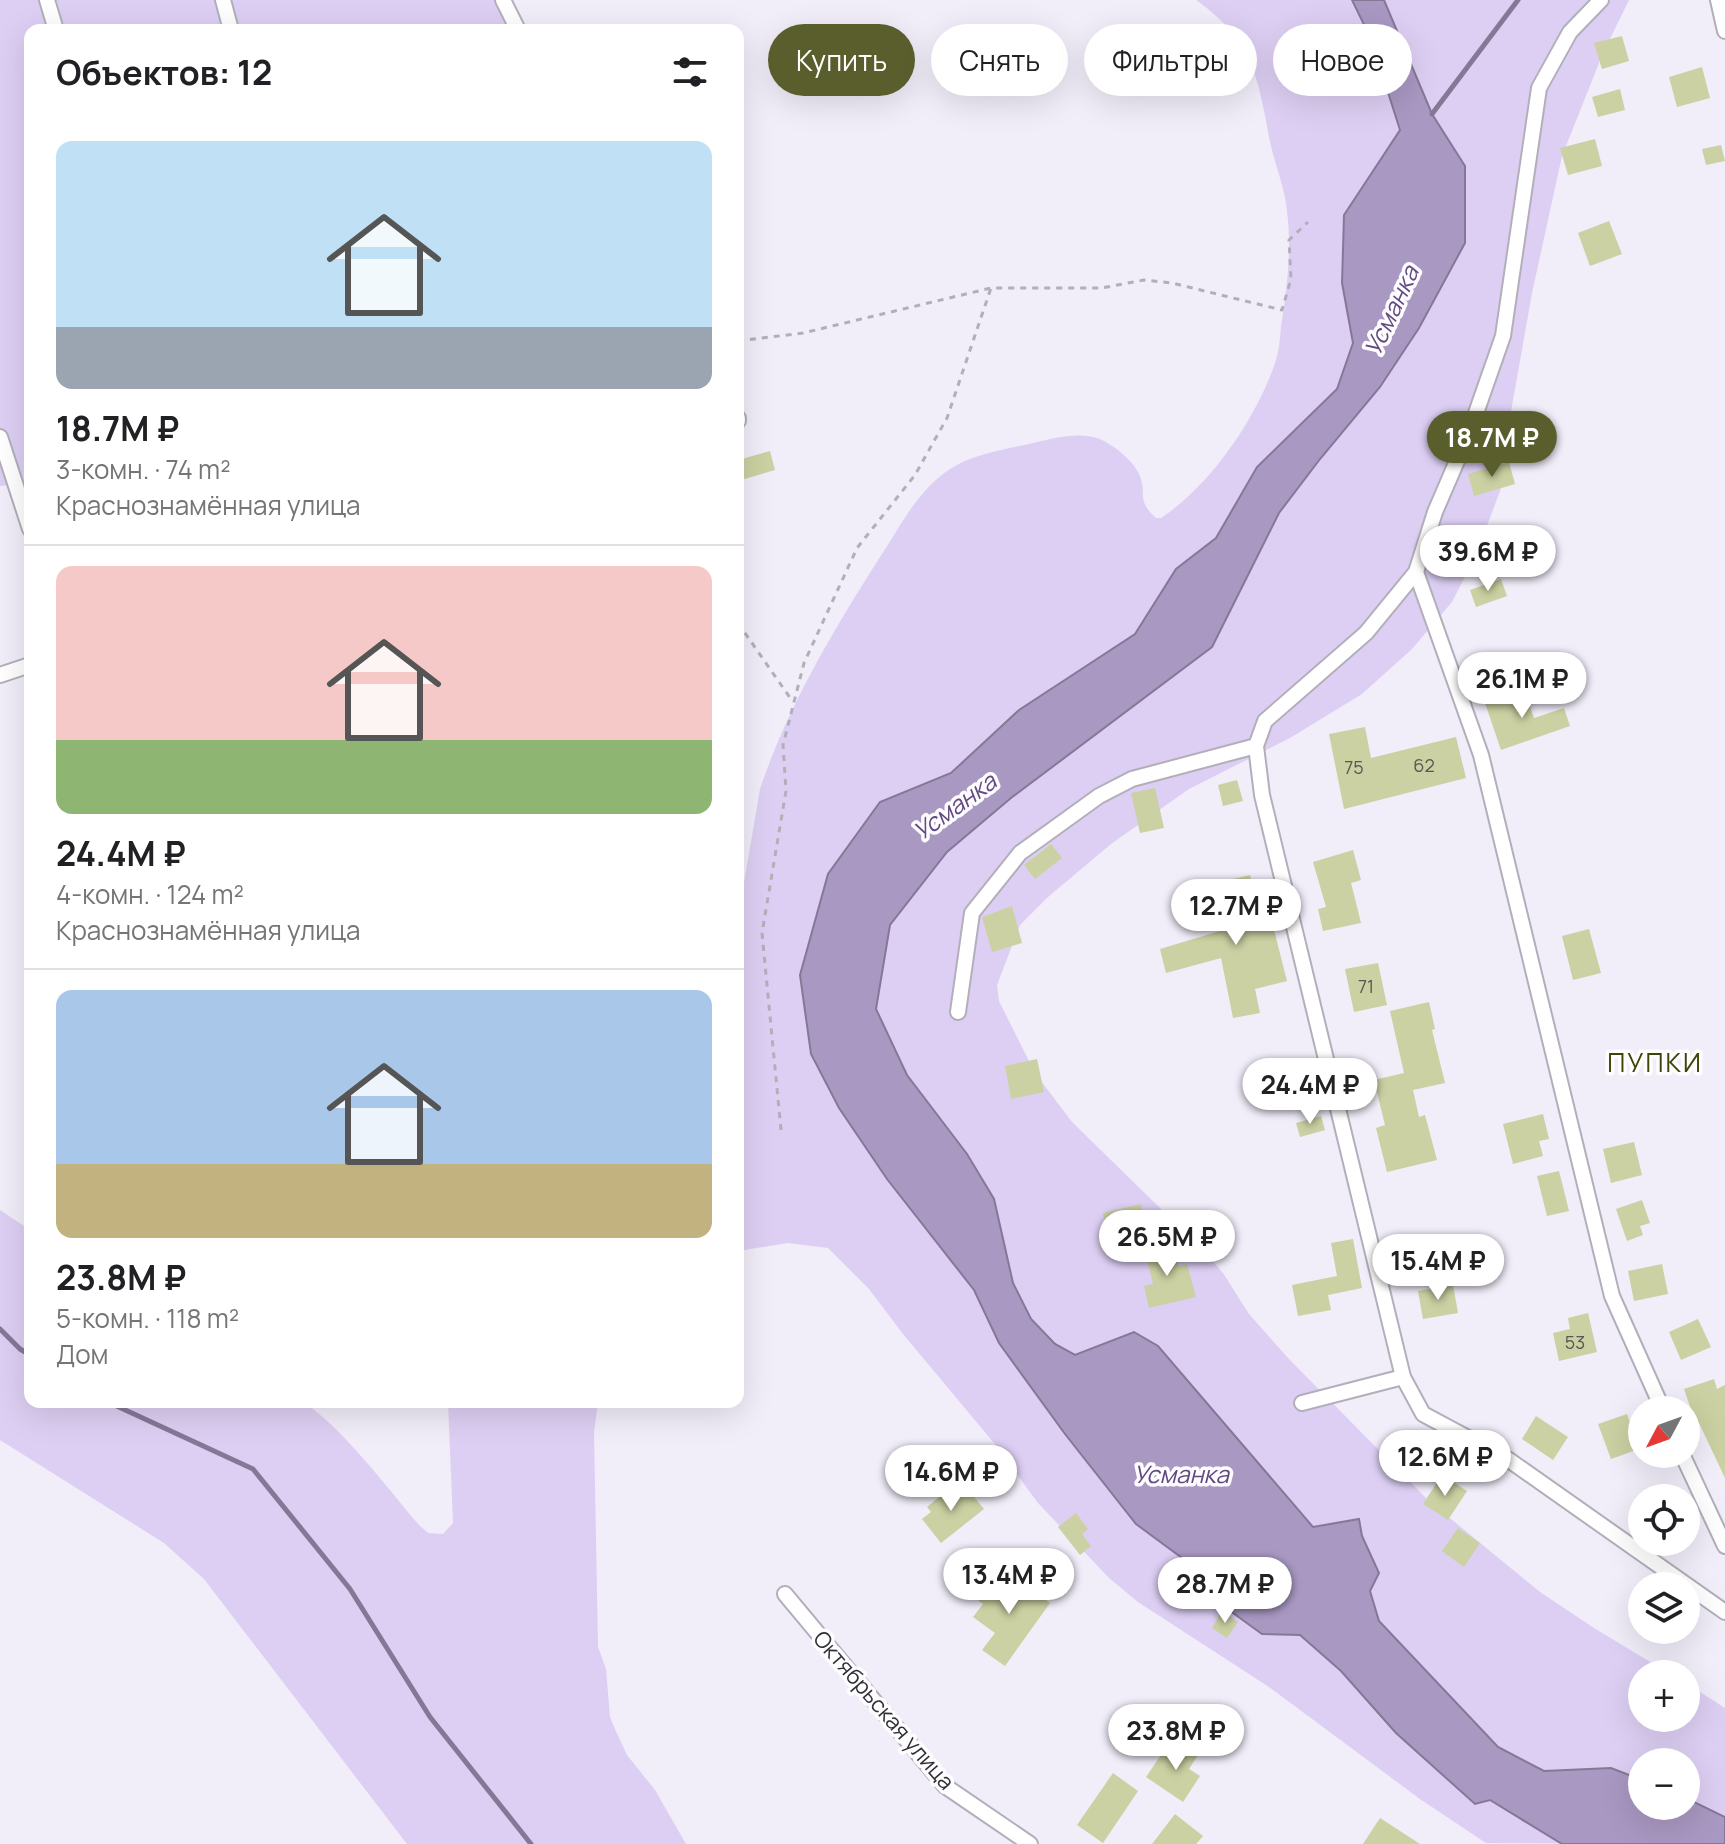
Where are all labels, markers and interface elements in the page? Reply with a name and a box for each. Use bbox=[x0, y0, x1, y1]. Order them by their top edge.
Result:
chip: Купить bbox=[768, 24, 915, 96]
chip: Снять bbox=[931, 24, 1068, 96]
chip: Фильтры bbox=[1084, 24, 1257, 96]
chip: Новое bbox=[1273, 24, 1412, 96]
text: Объектов: 12 bbox=[56, 49, 272, 95]
icon: filters bbox=[668, 50, 712, 94]
icon: home bbox=[312, 193, 456, 337]
water label: Усманка bbox=[1355, 259, 1427, 361]
text: 18.7M ₽ bbox=[56, 405, 179, 451]
pin: 18.7M ₽ bbox=[1418, 411, 1566, 479]
text: 18.7M ₽ bbox=[1445, 419, 1539, 455]
text: 3-комн. · 74 m² bbox=[56, 451, 231, 487]
text: Краснознамённая улица bbox=[56, 487, 361, 523]
pin: 39.6M ₽ bbox=[1414, 525, 1562, 593]
text: 39.6M ₽ bbox=[1438, 533, 1538, 569]
icon: home bbox=[312, 618, 456, 762]
pin: 26.1M ₽ bbox=[1448, 652, 1596, 720]
text: 26.1M ₽ bbox=[1475, 660, 1569, 696]
house number: 62 bbox=[1413, 753, 1435, 777]
house number: 75 bbox=[1344, 755, 1364, 779]
water label: Усманка bbox=[906, 763, 1004, 847]
text: 24.4M ₽ bbox=[56, 830, 186, 876]
text: 4-комн. · 124 m² bbox=[56, 876, 244, 912]
pin: 12.7M ₽ bbox=[1162, 879, 1310, 947]
text: 12.7M ₽ bbox=[1189, 887, 1283, 923]
text: Краснознамённая улица bbox=[56, 912, 361, 948]
house number: 71 bbox=[1358, 974, 1374, 998]
icon: home bbox=[312, 1042, 456, 1186]
district label: ПУПКИ bbox=[1607, 1044, 1703, 1080]
pin: 24.4M ₽ bbox=[1236, 1058, 1384, 1126]
text: 24.4M ₽ bbox=[1260, 1066, 1360, 1102]
pin: 26.5M ₽ bbox=[1093, 1210, 1241, 1278]
text: 26.5M ₽ bbox=[1117, 1218, 1217, 1254]
pin: 15.4M ₽ bbox=[1364, 1234, 1512, 1302]
text: 15.4M ₽ bbox=[1390, 1242, 1486, 1278]
text: 23.8M ₽ bbox=[56, 1254, 186, 1300]
text: 5-комн. · 118 m² bbox=[56, 1300, 239, 1336]
house number: 53 bbox=[1565, 1330, 1585, 1354]
text: Дом bbox=[56, 1336, 109, 1372]
north arrow bbox=[1628, 1396, 1700, 1468]
map controls bbox=[1628, 1396, 1700, 1820]
pin: 12.6M ₽ bbox=[1371, 1430, 1519, 1498]
text: 12.6M ₽ bbox=[1397, 1438, 1493, 1474]
pin: 14.6M ₽ bbox=[877, 1445, 1025, 1513]
text: 14.6M ₽ bbox=[903, 1453, 999, 1489]
water label: Усманка bbox=[1133, 1457, 1230, 1490]
button: locate bbox=[1628, 1484, 1700, 1556]
pin: 13.4M ₽ bbox=[935, 1548, 1083, 1616]
text: 13.4M ₽ bbox=[961, 1556, 1057, 1592]
pin: 28.7M ₽ bbox=[1151, 1557, 1299, 1625]
text: 28.7M ₽ bbox=[1176, 1565, 1274, 1601]
button: layers bbox=[1628, 1572, 1700, 1644]
street label: Октябрьская улица bbox=[807, 1624, 961, 1796]
button: + bbox=[1628, 1660, 1700, 1732]
pin: 23.8M ₽ bbox=[1102, 1704, 1250, 1772]
text: 23.8M ₽ bbox=[1126, 1712, 1226, 1748]
button: − bbox=[1628, 1748, 1700, 1820]

